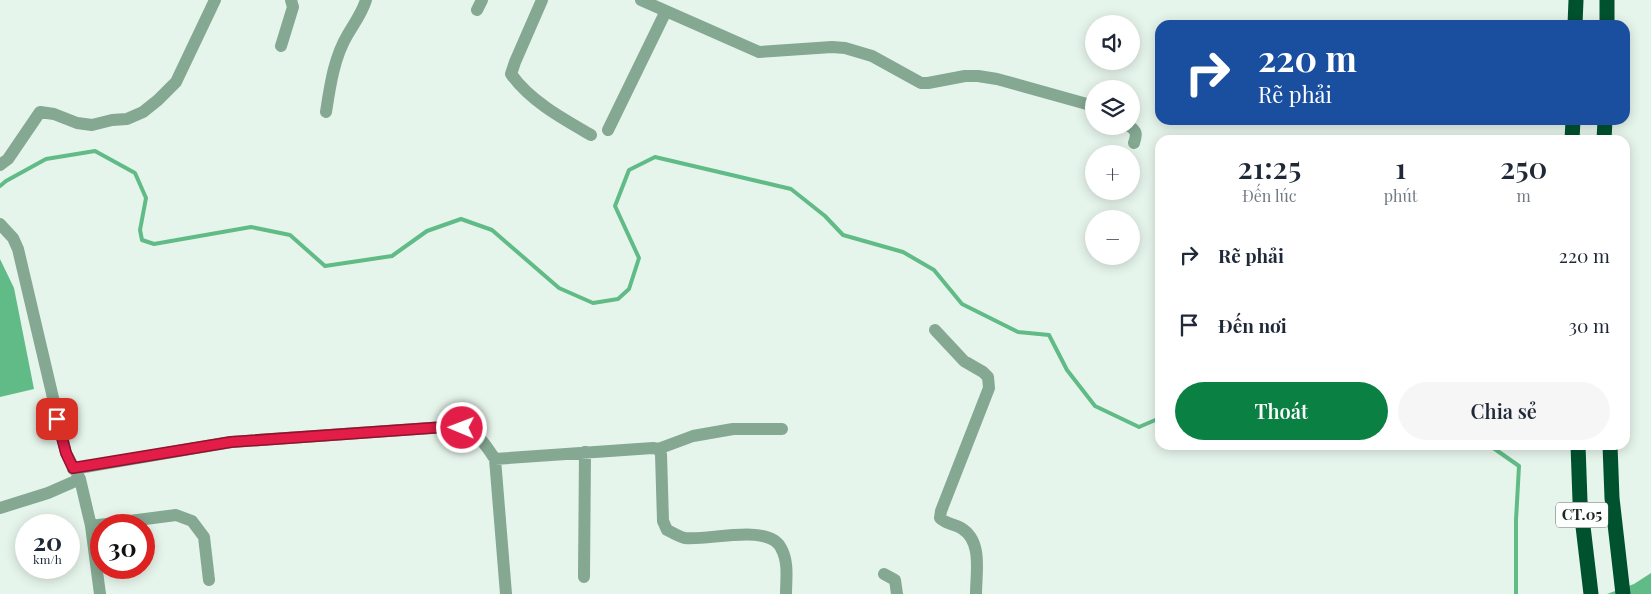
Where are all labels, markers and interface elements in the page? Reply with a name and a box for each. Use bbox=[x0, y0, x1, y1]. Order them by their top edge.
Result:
map controls bbox=[1085, 15, 1140, 265]
button: sound bbox=[1085, 15, 1140, 70]
text: 220 m bbox=[1258, 34, 1357, 81]
icon: right bbox=[1175, 40, 1240, 105]
text: Rẽ phải bbox=[1258, 79, 1332, 109]
button: layers bbox=[1085, 80, 1140, 135]
button: + bbox=[1085, 145, 1140, 200]
text: 21:25 bbox=[1238, 147, 1301, 187]
text: 1 bbox=[1395, 147, 1406, 187]
text: 250 bbox=[1500, 147, 1547, 187]
text: Đến lúc bbox=[1242, 185, 1297, 206]
text: phút bbox=[1384, 185, 1417, 206]
text: m bbox=[1517, 185, 1531, 206]
button: − bbox=[1085, 210, 1140, 265]
icon: right bbox=[1175, 241, 1203, 269]
text: Rẽ phải bbox=[1218, 242, 1284, 268]
text: 220 m bbox=[1559, 242, 1610, 268]
icon: arrive bbox=[1175, 311, 1203, 339]
text: Đến nơi bbox=[1218, 312, 1287, 338]
text: 30 m bbox=[1568, 312, 1610, 338]
button: Thoát bbox=[1175, 382, 1388, 440]
button: Chia sẻ bbox=[1398, 382, 1610, 440]
pin bbox=[36, 398, 78, 440]
position arrow bbox=[435, 401, 487, 453]
icon: arrive bbox=[43, 405, 71, 433]
road number: CT.05 bbox=[1556, 502, 1608, 528]
speed limit sign: 30 bbox=[90, 514, 155, 579]
text: 20 bbox=[33, 524, 62, 557]
text: km/h bbox=[33, 551, 62, 567]

